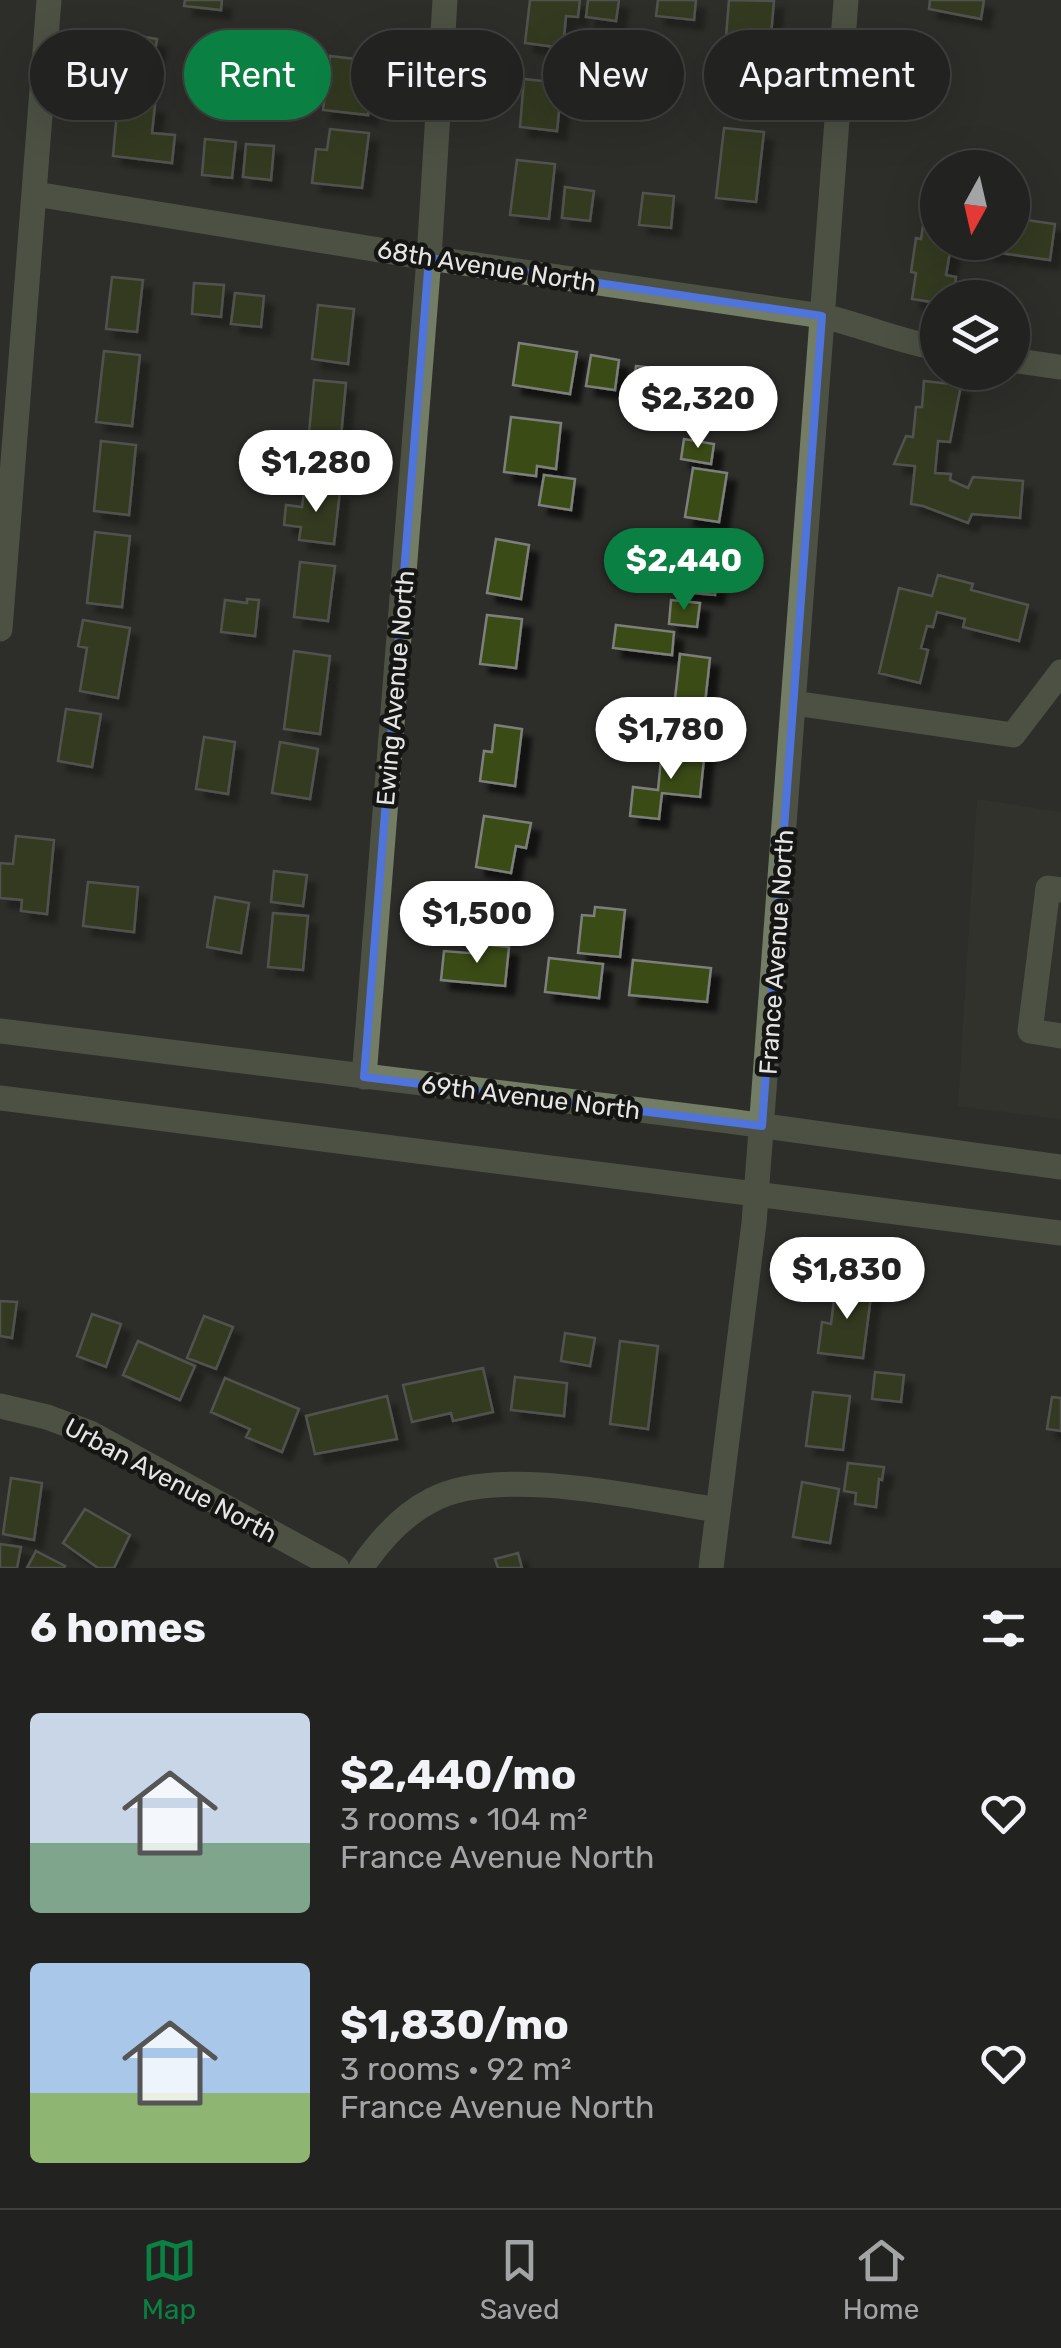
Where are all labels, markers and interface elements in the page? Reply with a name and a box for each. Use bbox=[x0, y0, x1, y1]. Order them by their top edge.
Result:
chip: Buy bbox=[30, 30, 164, 120]
chip: Rent bbox=[184, 30, 331, 120]
chip: Filters bbox=[351, 30, 523, 120]
chip: New bbox=[543, 30, 684, 120]
chip: Apartment bbox=[704, 30, 950, 120]
north arrow bbox=[920, 150, 1030, 260]
map controls bbox=[920, 150, 1030, 390]
street label: 68th Avenue North bbox=[375, 235, 599, 298]
button: layers bbox=[920, 280, 1030, 390]
pin: $2,320 bbox=[617, 366, 779, 451]
text: $2,320 bbox=[641, 379, 755, 417]
pin: $1,280 bbox=[235, 430, 397, 515]
text: $1,280 bbox=[261, 443, 371, 481]
pin: $2,440 bbox=[603, 528, 765, 613]
text: $2,440 bbox=[626, 541, 742, 579]
street label: Ewing Avenue North bbox=[371, 569, 420, 807]
pin: $1,780 bbox=[590, 697, 752, 782]
text: $1,780 bbox=[618, 710, 724, 748]
street label: France Avenue North bbox=[753, 828, 800, 1076]
pin: $1,500 bbox=[396, 881, 558, 966]
text: $1,500 bbox=[422, 894, 532, 932]
street label: 69th Avenue North bbox=[420, 1070, 642, 1125]
pin: $1,830 bbox=[766, 1237, 928, 1322]
text: $1,830 bbox=[792, 1250, 902, 1288]
street label: Urban Avenue North bbox=[60, 1412, 282, 1549]
icon: filters bbox=[976, 1601, 1031, 1656]
text: 6 homes bbox=[30, 1603, 206, 1653]
text: $2,440/mo bbox=[340, 1750, 576, 1800]
icon: home bbox=[110, 1753, 230, 1873]
icon: heart bbox=[976, 1786, 1031, 1841]
text: 3 rooms · 104 m² bbox=[340, 1800, 588, 1838]
text: France Avenue North bbox=[340, 1838, 654, 1876]
text: $1,830/mo bbox=[340, 2000, 569, 2050]
icon: home bbox=[110, 2003, 230, 2123]
icon: heart bbox=[976, 2036, 1031, 2091]
text: 3 rooms · 92 m² bbox=[340, 2050, 572, 2088]
text: France Avenue North bbox=[340, 2088, 654, 2126]
tab: Map bbox=[142, 2233, 197, 2326]
tab: Saved bbox=[480, 2233, 560, 2326]
tab: Home bbox=[843, 2233, 919, 2326]

